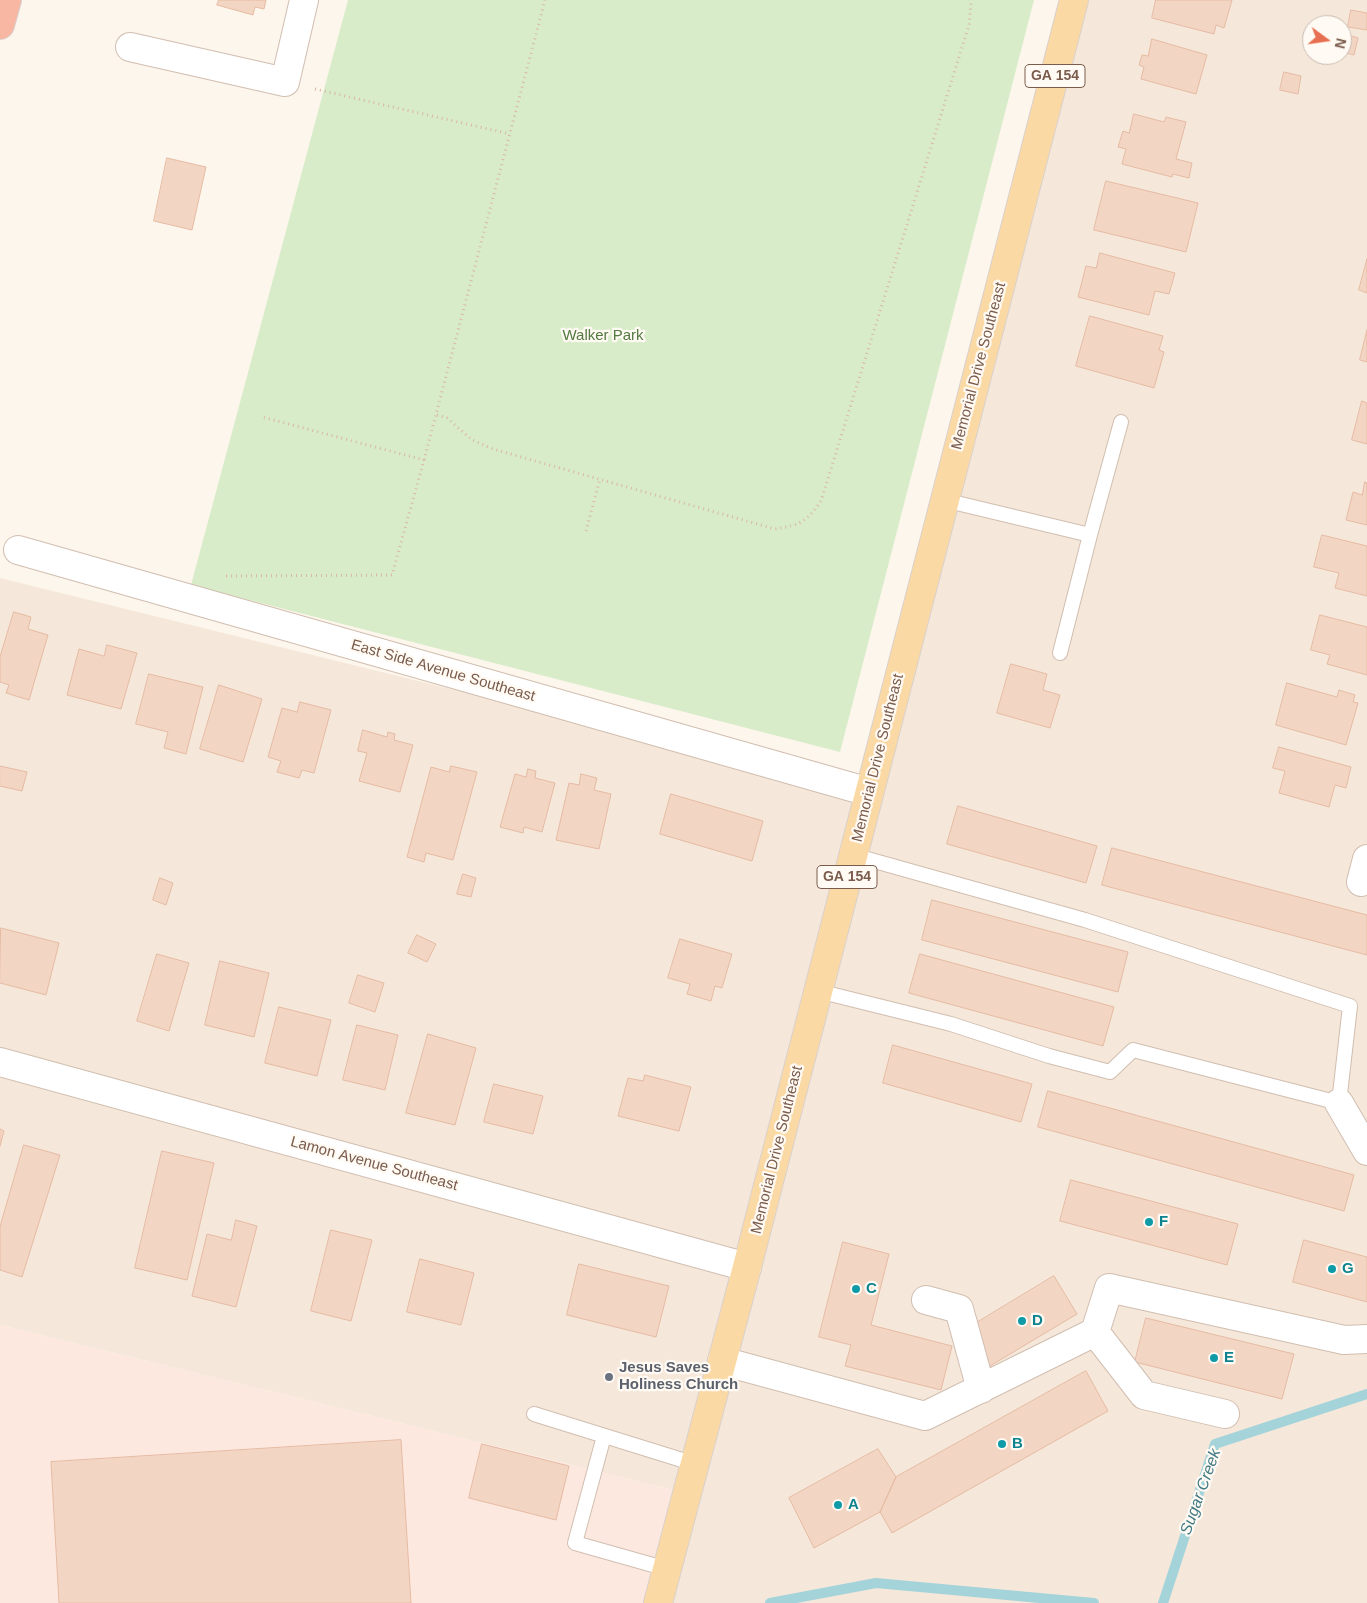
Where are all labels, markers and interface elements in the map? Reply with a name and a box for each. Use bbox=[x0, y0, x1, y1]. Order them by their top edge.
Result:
north arrow bbox=[1302, 15, 1352, 65]
text: N bbox=[1332, 37, 1350, 50]
road number: GA 154 bbox=[1025, 64, 1085, 88]
street label: Memorial Drive Southeast bbox=[948, 280, 1010, 452]
park label: Walker Park bbox=[562, 327, 644, 345]
street label: East Side Avenue Southeast bbox=[349, 636, 537, 706]
street label: Memorial Drive Southeast bbox=[848, 672, 908, 844]
road number: GA 154 bbox=[817, 866, 877, 889]
street label: Memorial Drive Southeast bbox=[747, 1064, 807, 1236]
street label: Lamon Avenue Southeast bbox=[288, 1133, 460, 1195]
place label: F bbox=[1159, 1213, 1168, 1231]
marker: F bbox=[1143, 1216, 1155, 1228]
place label: G bbox=[1342, 1260, 1354, 1278]
marker: G bbox=[1326, 1263, 1338, 1275]
place label: C bbox=[866, 1280, 877, 1298]
marker: C bbox=[850, 1283, 862, 1295]
place label: D bbox=[1032, 1312, 1043, 1330]
marker: D bbox=[1016, 1315, 1028, 1327]
place label: E bbox=[1224, 1349, 1234, 1367]
marker: E bbox=[1208, 1352, 1220, 1364]
place label: Jesus Saves Holiness Church bbox=[619, 1359, 738, 1394]
marker: Jesus Saves Holiness Church bbox=[603, 1371, 615, 1383]
place label: B bbox=[1012, 1435, 1023, 1453]
marker: B bbox=[996, 1438, 1008, 1450]
water label: Sugar Creek bbox=[1177, 1447, 1225, 1537]
place label: A bbox=[848, 1496, 859, 1514]
marker: A bbox=[832, 1499, 844, 1511]

